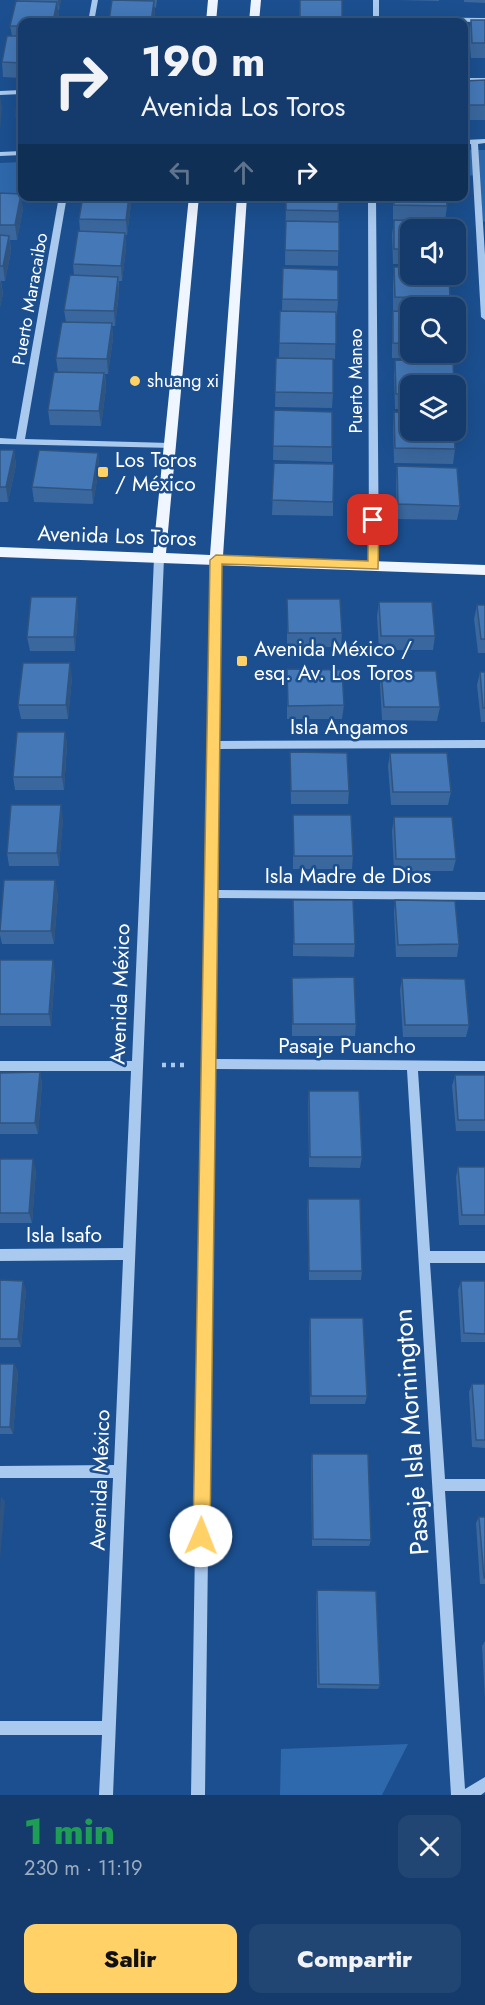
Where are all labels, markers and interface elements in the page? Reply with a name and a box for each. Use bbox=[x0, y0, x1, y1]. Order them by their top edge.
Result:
text: 190 m bbox=[141, 31, 265, 92]
icon: right bbox=[42, 42, 120, 120]
text: Avenida Los Toros bbox=[141, 87, 345, 126]
icon: left bbox=[164, 156, 197, 189]
icon: ahead bbox=[227, 156, 260, 189]
icon: right bbox=[290, 156, 323, 189]
map controls bbox=[400, 219, 466, 441]
button: sound bbox=[400, 219, 466, 285]
street label: Puerto Maracaibo bbox=[6, 231, 54, 367]
button: search bbox=[400, 297, 466, 363]
street label: Puerto Manao bbox=[343, 328, 369, 434]
place label: shuang xi bbox=[147, 368, 219, 394]
marker: shuang xi bbox=[128, 374, 142, 388]
button: layers bbox=[400, 375, 466, 441]
place label: Los Toros / México bbox=[115, 445, 197, 499]
marker: Los Toros / México bbox=[96, 465, 110, 479]
pin bbox=[347, 494, 398, 545]
icon: arrive bbox=[356, 503, 389, 536]
street label: Avenida Los Toros bbox=[37, 518, 197, 554]
place label: Avenida México / esq. Av. Los Toros bbox=[254, 634, 413, 688]
marker: Avenida México / esq. Av. Los Toros bbox=[235, 654, 249, 668]
street label: Isla Angamos bbox=[290, 712, 408, 742]
street label: Isla Madre de Dios bbox=[265, 861, 431, 891]
street label: Avenida México bbox=[103, 923, 137, 1065]
street label: Pasaje Puancho bbox=[278, 1031, 416, 1061]
street label: Isla Isafo bbox=[26, 1220, 102, 1250]
street label: Pasaje Isla Mornington bbox=[383, 1308, 439, 1556]
street label: Avenida México bbox=[83, 1409, 117, 1551]
position arrow bbox=[169, 1504, 233, 1568]
text: 1 min bbox=[24, 1805, 115, 1857]
button: close bbox=[398, 1815, 461, 1878]
text: 230 m · 11:19 bbox=[24, 1854, 142, 1883]
button: Salir bbox=[24, 1924, 237, 1993]
button: Compartir bbox=[249, 1924, 461, 1993]

